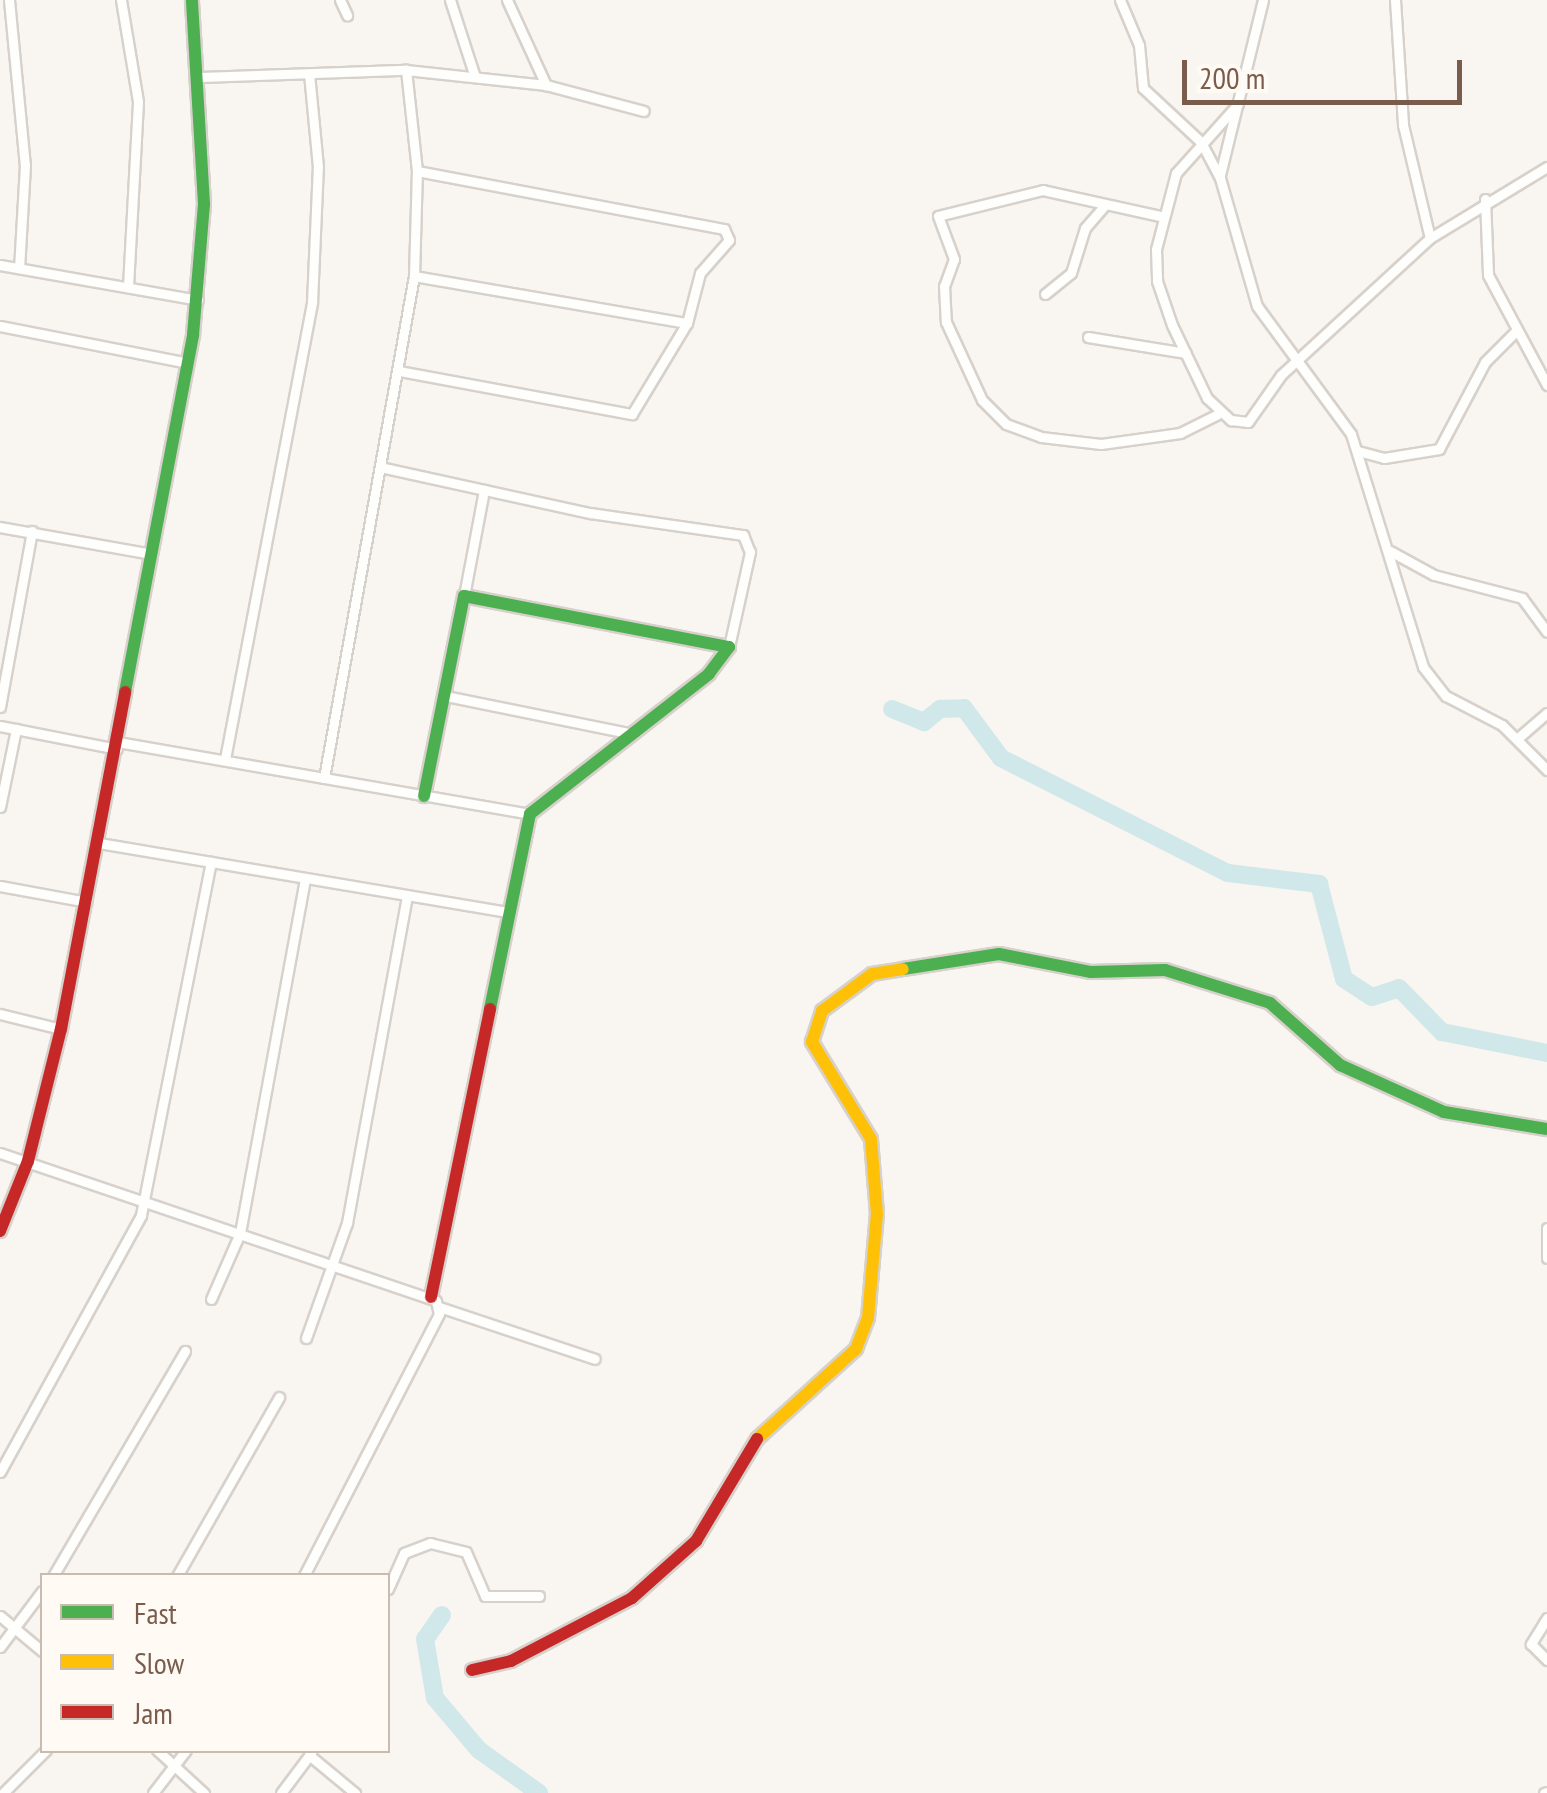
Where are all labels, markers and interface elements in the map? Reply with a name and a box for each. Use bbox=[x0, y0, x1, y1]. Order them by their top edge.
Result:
scale bar bbox=[1187, 40, 1467, 102]
text: 200 m bbox=[1199, 58, 1265, 97]
legend bbox=[40, 1573, 390, 1753]
text: Fast bbox=[134, 1593, 177, 1632]
text: Slow bbox=[134, 1643, 184, 1682]
text: Jam bbox=[134, 1693, 173, 1732]

